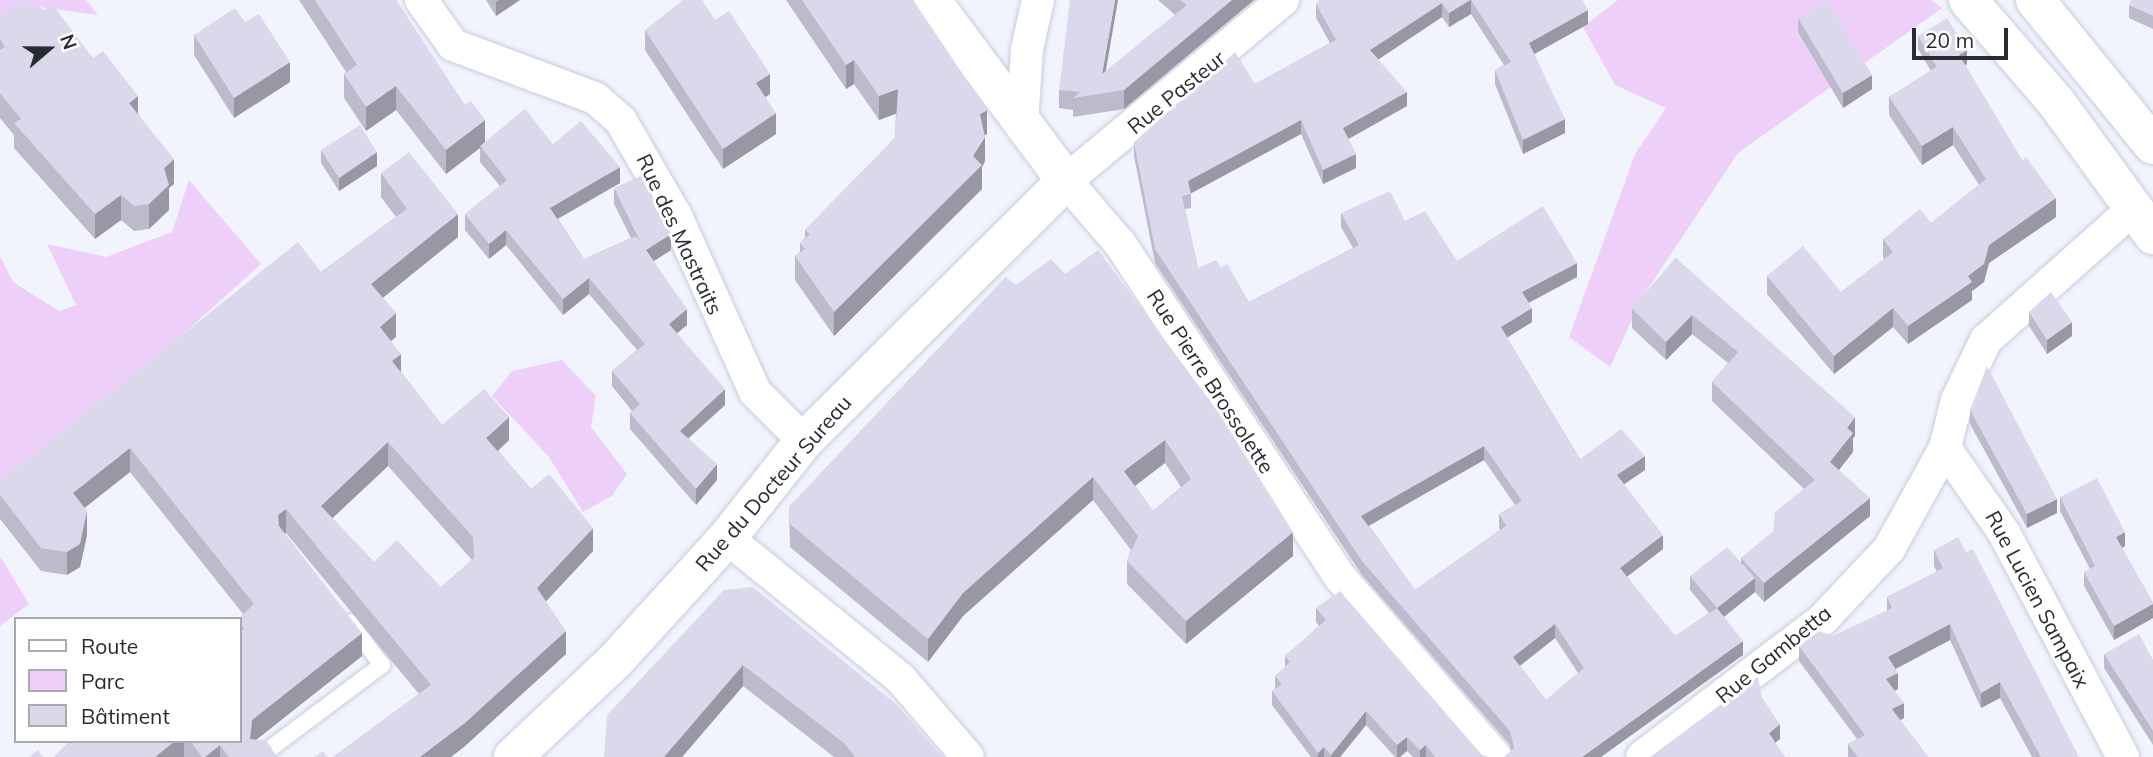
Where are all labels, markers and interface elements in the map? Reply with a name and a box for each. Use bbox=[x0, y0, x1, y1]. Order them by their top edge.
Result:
north arrow bbox=[14, 14, 84, 84]
scale bar bbox=[1915, 14, 2011, 58]
text: 20 m bbox=[1925, 27, 1974, 53]
text: N bbox=[55, 31, 82, 53]
street label: Rue Pasteur bbox=[1122, 45, 1230, 139]
street label: Rue des Mastraits bbox=[632, 150, 728, 318]
street label: Rue Pierre Brossolette bbox=[1142, 284, 1280, 478]
street label: Rue du Docteur Sureau bbox=[690, 390, 856, 576]
street label: Rue Lucien Sampaix bbox=[1981, 506, 2095, 692]
street label: Rue Gambetta bbox=[1710, 600, 1836, 708]
legend bbox=[14, 617, 242, 743]
text: Route bbox=[81, 633, 138, 659]
text: Parc bbox=[81, 668, 125, 694]
text: Bâtiment bbox=[81, 703, 170, 729]

